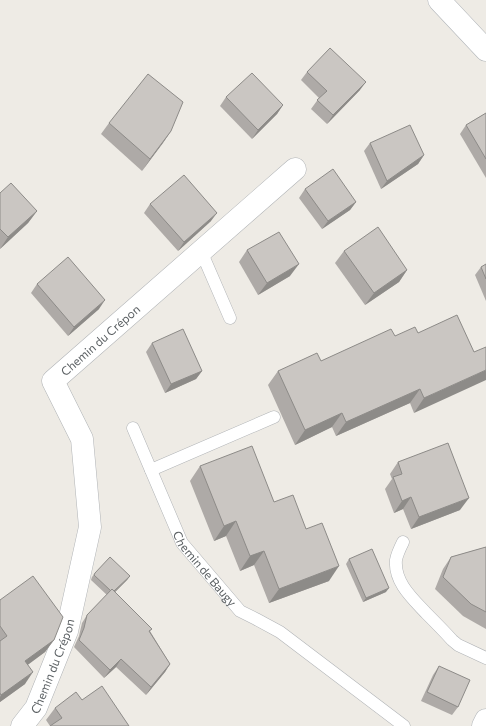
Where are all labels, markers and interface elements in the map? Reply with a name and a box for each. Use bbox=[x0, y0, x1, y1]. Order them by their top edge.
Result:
street label: Chemin du Crépon bbox=[58, 301, 142, 378]
street label: Chemin de Baugy bbox=[171, 529, 240, 609]
street label: Chemin du Crépon bbox=[27, 617, 77, 716]

